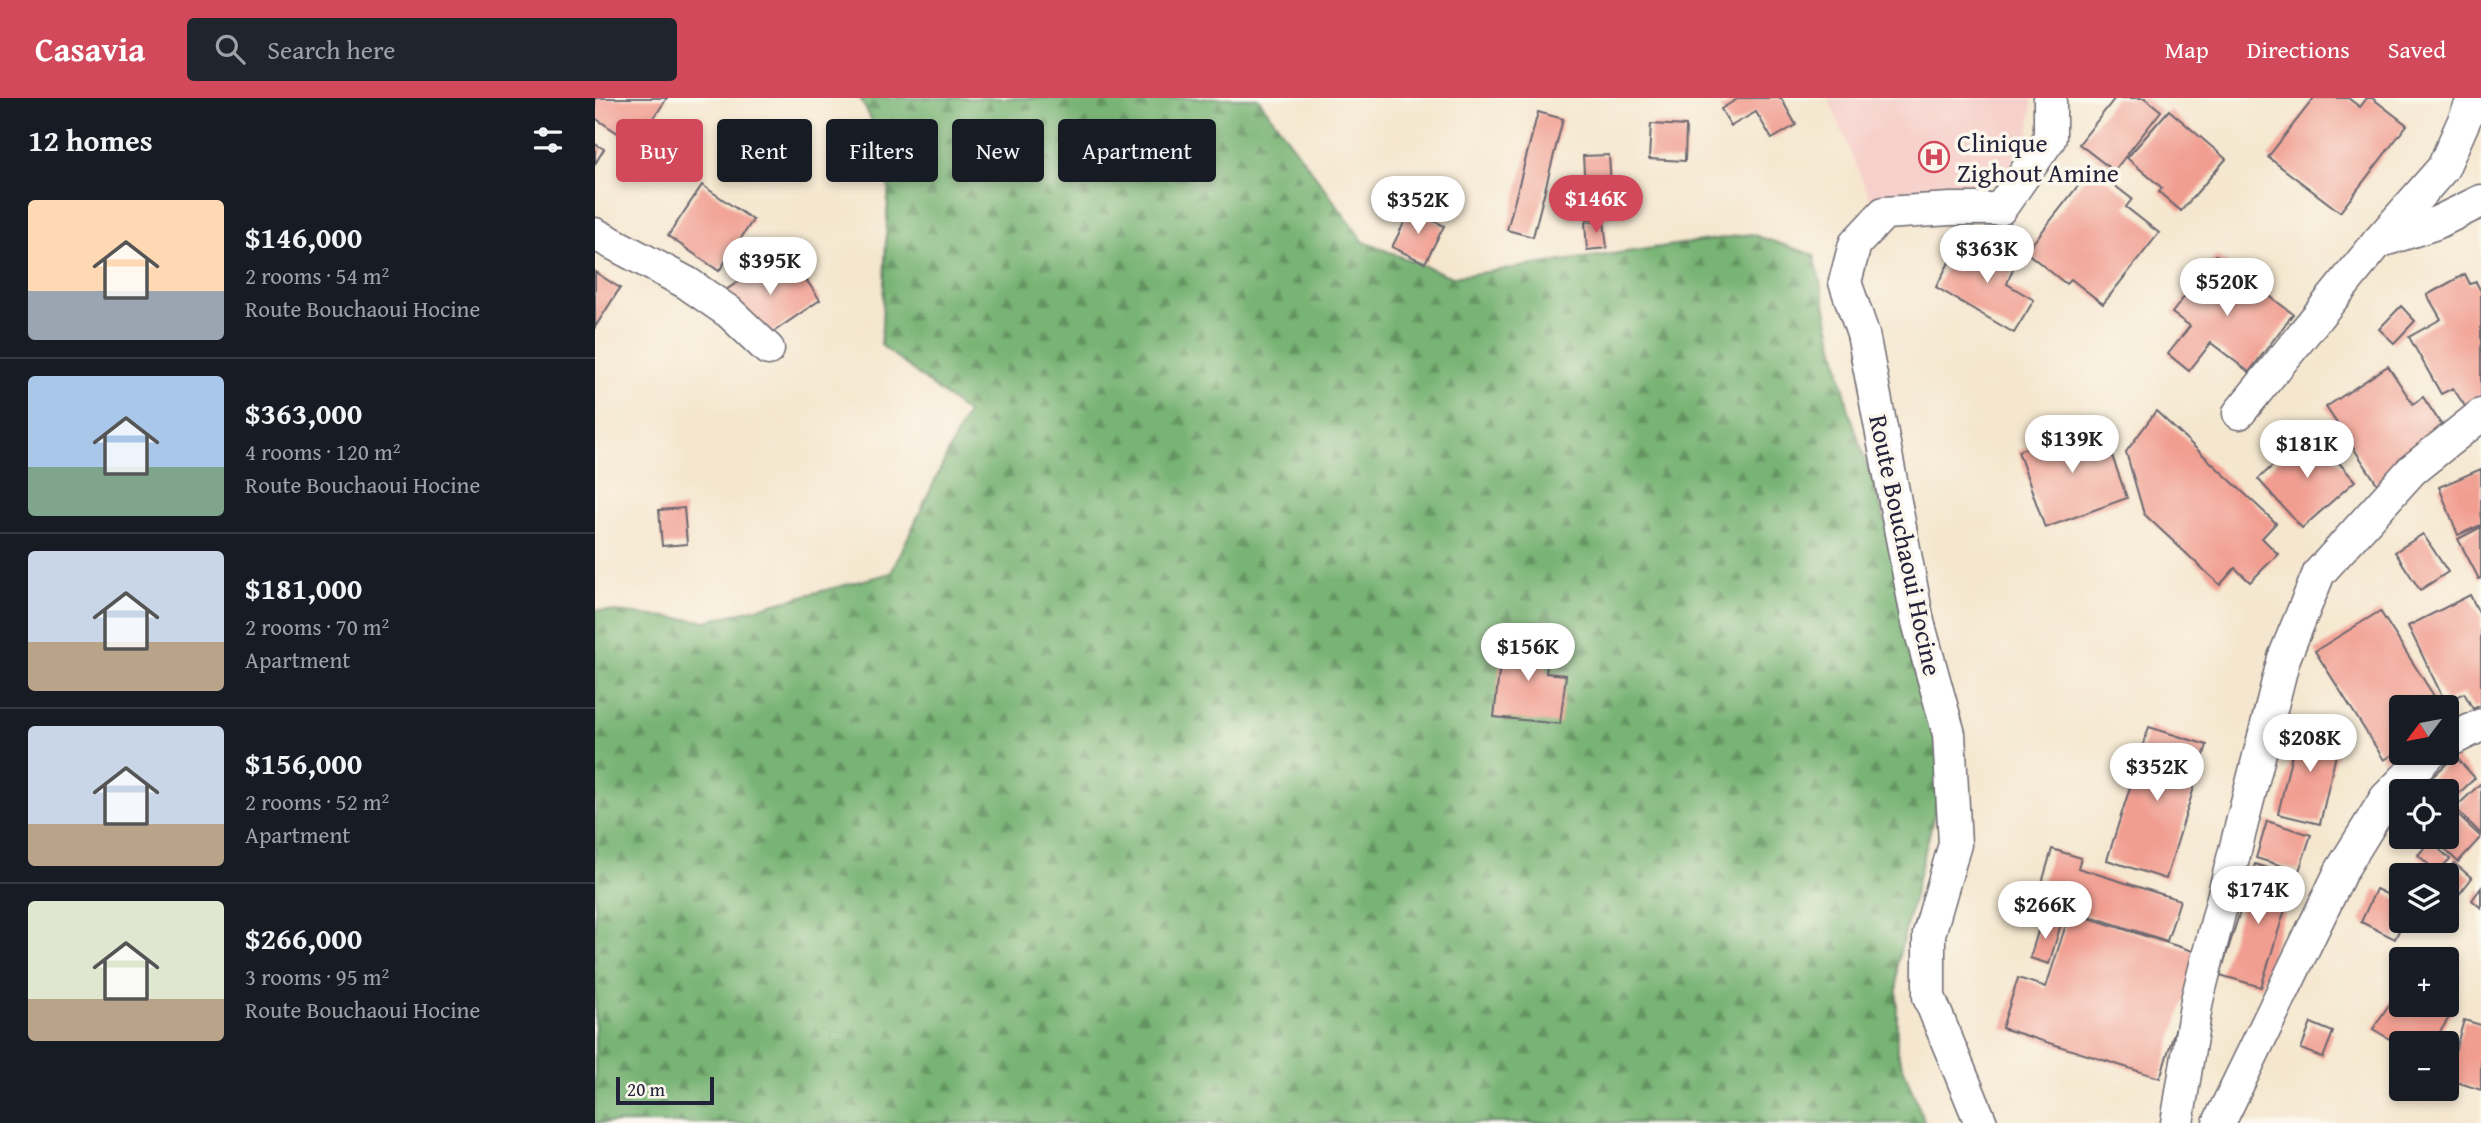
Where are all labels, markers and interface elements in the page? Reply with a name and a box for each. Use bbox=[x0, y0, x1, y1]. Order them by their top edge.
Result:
search box bbox=[187, 18, 677, 81]
text: Casavia bbox=[35, 25, 145, 73]
icon: search bbox=[211, 30, 249, 68]
text: Search here bbox=[267, 30, 396, 69]
text: Map bbox=[2165, 32, 2209, 67]
text: Directions bbox=[2247, 32, 2350, 67]
text: Saved bbox=[2388, 32, 2446, 67]
text: 12 homes bbox=[28, 118, 153, 162]
chip: Buy bbox=[616, 119, 703, 182]
chip: Rent bbox=[717, 119, 812, 182]
chip: Filters bbox=[826, 119, 938, 182]
chip: New bbox=[952, 119, 1044, 182]
chip: Apartment bbox=[1058, 119, 1216, 182]
icon: filters bbox=[529, 121, 567, 159]
place label: Clinique Zighout Amine bbox=[1957, 123, 2119, 192]
hospital icon: Clinique Zighout Amine bbox=[1917, 140, 1951, 174]
pin: $352K bbox=[1369, 176, 1467, 236]
pin: $146K bbox=[1547, 176, 1645, 235]
text: $146K bbox=[1565, 181, 1627, 214]
text: $352K bbox=[1387, 182, 1449, 215]
text: $146,000 bbox=[245, 215, 362, 259]
pin: $363K bbox=[1938, 226, 2036, 285]
icon: home bbox=[84, 228, 168, 312]
text: $363K bbox=[1956, 231, 2018, 264]
pin: $395K bbox=[721, 238, 819, 297]
text: $395K bbox=[739, 243, 801, 276]
pin: $520K bbox=[2178, 258, 2276, 318]
text: 2 rooms · 54 m² bbox=[245, 259, 389, 292]
text: $520K bbox=[2196, 264, 2258, 297]
text: Route Bouchaoui Hocine bbox=[245, 292, 480, 325]
text: $363,000 bbox=[245, 391, 362, 435]
icon: home bbox=[84, 404, 168, 488]
street label: Route Bouchaoui Hocine bbox=[1859, 411, 1953, 679]
pin: $139K bbox=[2023, 416, 2121, 475]
pin: $181K bbox=[2258, 420, 2356, 480]
text: $139K bbox=[2041, 421, 2103, 454]
text: $181K bbox=[2276, 426, 2338, 459]
text: 4 rooms · 120 m² bbox=[245, 435, 400, 468]
text: Route Bouchaoui Hocine bbox=[245, 468, 480, 501]
text: $181,000 bbox=[245, 566, 362, 610]
icon: home bbox=[84, 579, 168, 663]
text: 2 rooms · 70 m² bbox=[245, 610, 389, 643]
pin: $156K bbox=[1479, 624, 1577, 683]
text: $156K bbox=[1497, 629, 1559, 662]
text: Apartment bbox=[245, 643, 350, 676]
north arrow bbox=[2389, 695, 2459, 765]
map controls bbox=[2389, 695, 2459, 1101]
pin: $208K bbox=[2261, 714, 2359, 774]
text: $208K bbox=[2279, 720, 2341, 753]
text: $156,000 bbox=[245, 741, 362, 785]
pin: $352K bbox=[2108, 744, 2206, 803]
text: $352K bbox=[2126, 749, 2188, 782]
icon: home bbox=[84, 754, 168, 838]
button: locate bbox=[2389, 779, 2459, 849]
text: 2 rooms · 52 m² bbox=[245, 785, 389, 818]
text: Apartment bbox=[245, 818, 350, 851]
button: layers bbox=[2389, 863, 2459, 933]
pin: $174K bbox=[2209, 866, 2307, 926]
text: $174K bbox=[2227, 872, 2289, 905]
pin: $266K bbox=[1996, 882, 2094, 941]
text: $266K bbox=[2014, 887, 2076, 920]
text: $266,000 bbox=[245, 916, 362, 960]
icon: home bbox=[84, 929, 168, 1013]
button: + bbox=[2389, 947, 2459, 1017]
text: 3 rooms · 95 m² bbox=[245, 960, 389, 993]
text: Route Bouchaoui Hocine bbox=[245, 993, 480, 1026]
button: − bbox=[2389, 1031, 2459, 1101]
scale bar bbox=[616, 1074, 714, 1106]
text: 20 m bbox=[627, 1075, 665, 1103]

